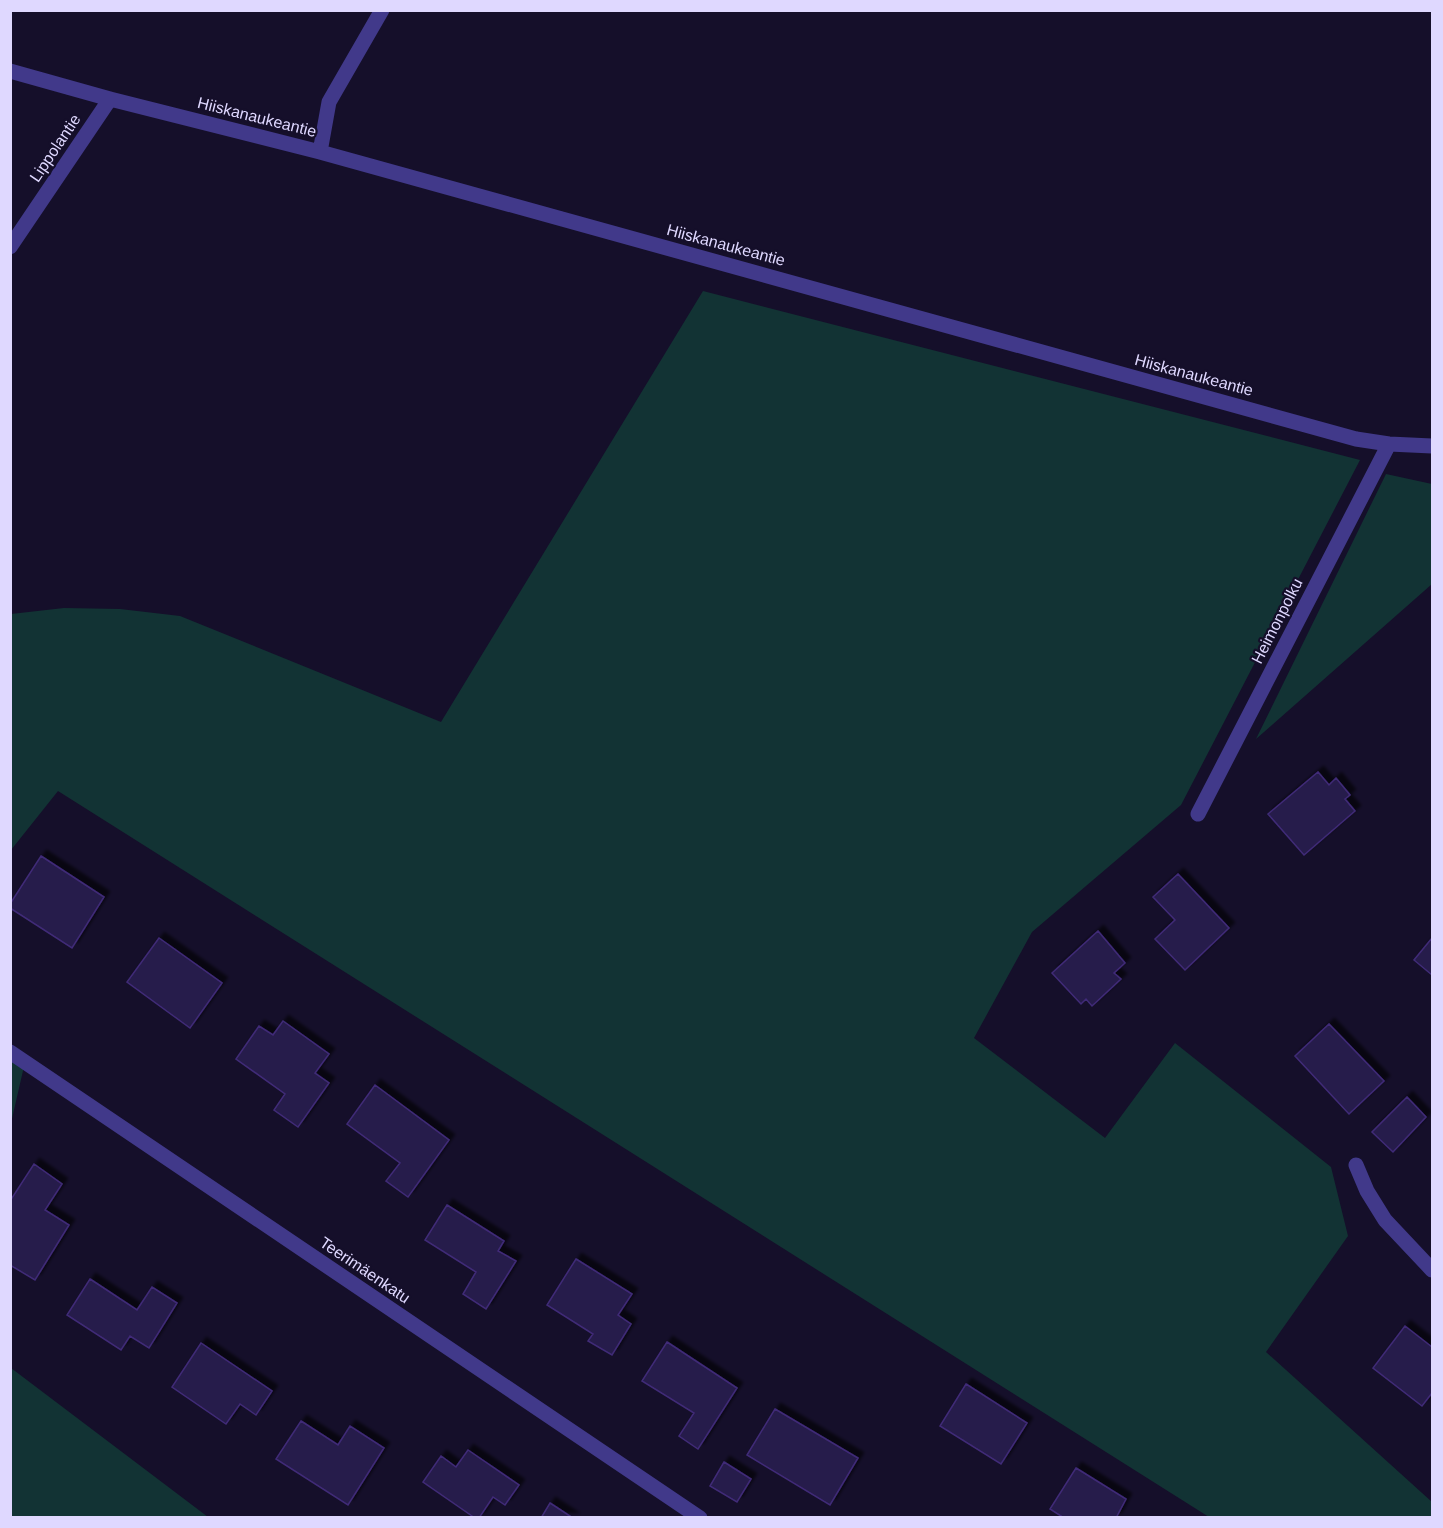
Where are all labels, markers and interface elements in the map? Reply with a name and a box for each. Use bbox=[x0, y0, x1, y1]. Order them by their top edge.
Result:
street label: Hiiskanaukeantie bbox=[196, 94, 318, 140]
street label: Lippolantie bbox=[26, 111, 84, 185]
street label: Hiiskanaukeantie bbox=[665, 221, 787, 269]
street label: Hiiskanaukeantie bbox=[1133, 351, 1255, 399]
street label: Heimonpolku bbox=[1248, 576, 1306, 666]
street label: Teerimäenkatu bbox=[317, 1234, 413, 1306]

